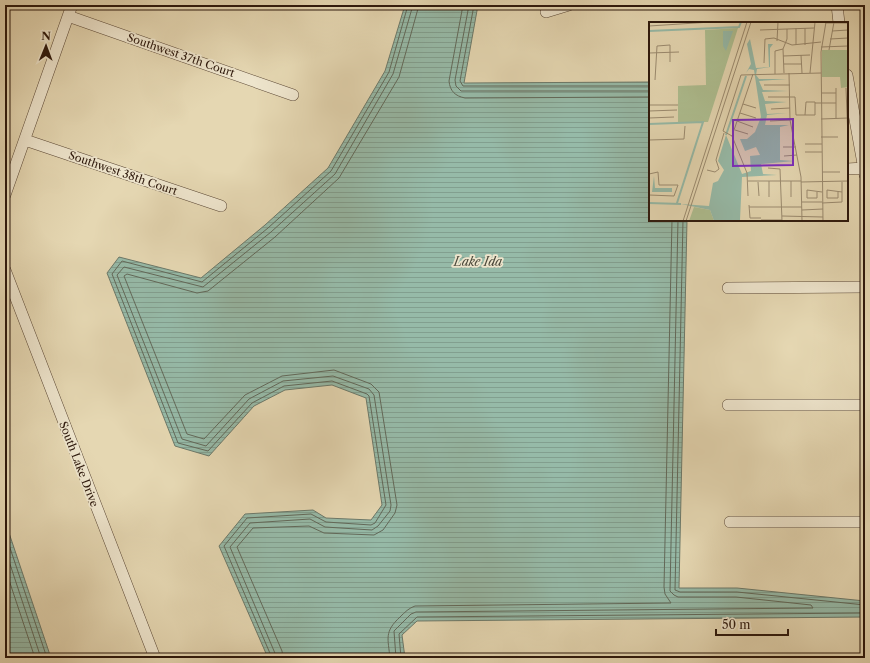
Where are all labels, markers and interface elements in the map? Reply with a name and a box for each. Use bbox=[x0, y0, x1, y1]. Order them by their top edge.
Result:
inset map bbox=[649, 22, 848, 221]
north arrow bbox=[26, 26, 66, 66]
text: N bbox=[41, 29, 52, 43]
street label: Southwest 37th Court bbox=[125, 30, 237, 80]
street label: Southwest 38th Court bbox=[67, 148, 179, 198]
water label: Lake Ida bbox=[453, 254, 502, 269]
street label: South Lake Drive bbox=[56, 419, 102, 509]
scale bar bbox=[716, 611, 788, 637]
text: 50 m bbox=[722, 617, 751, 632]

